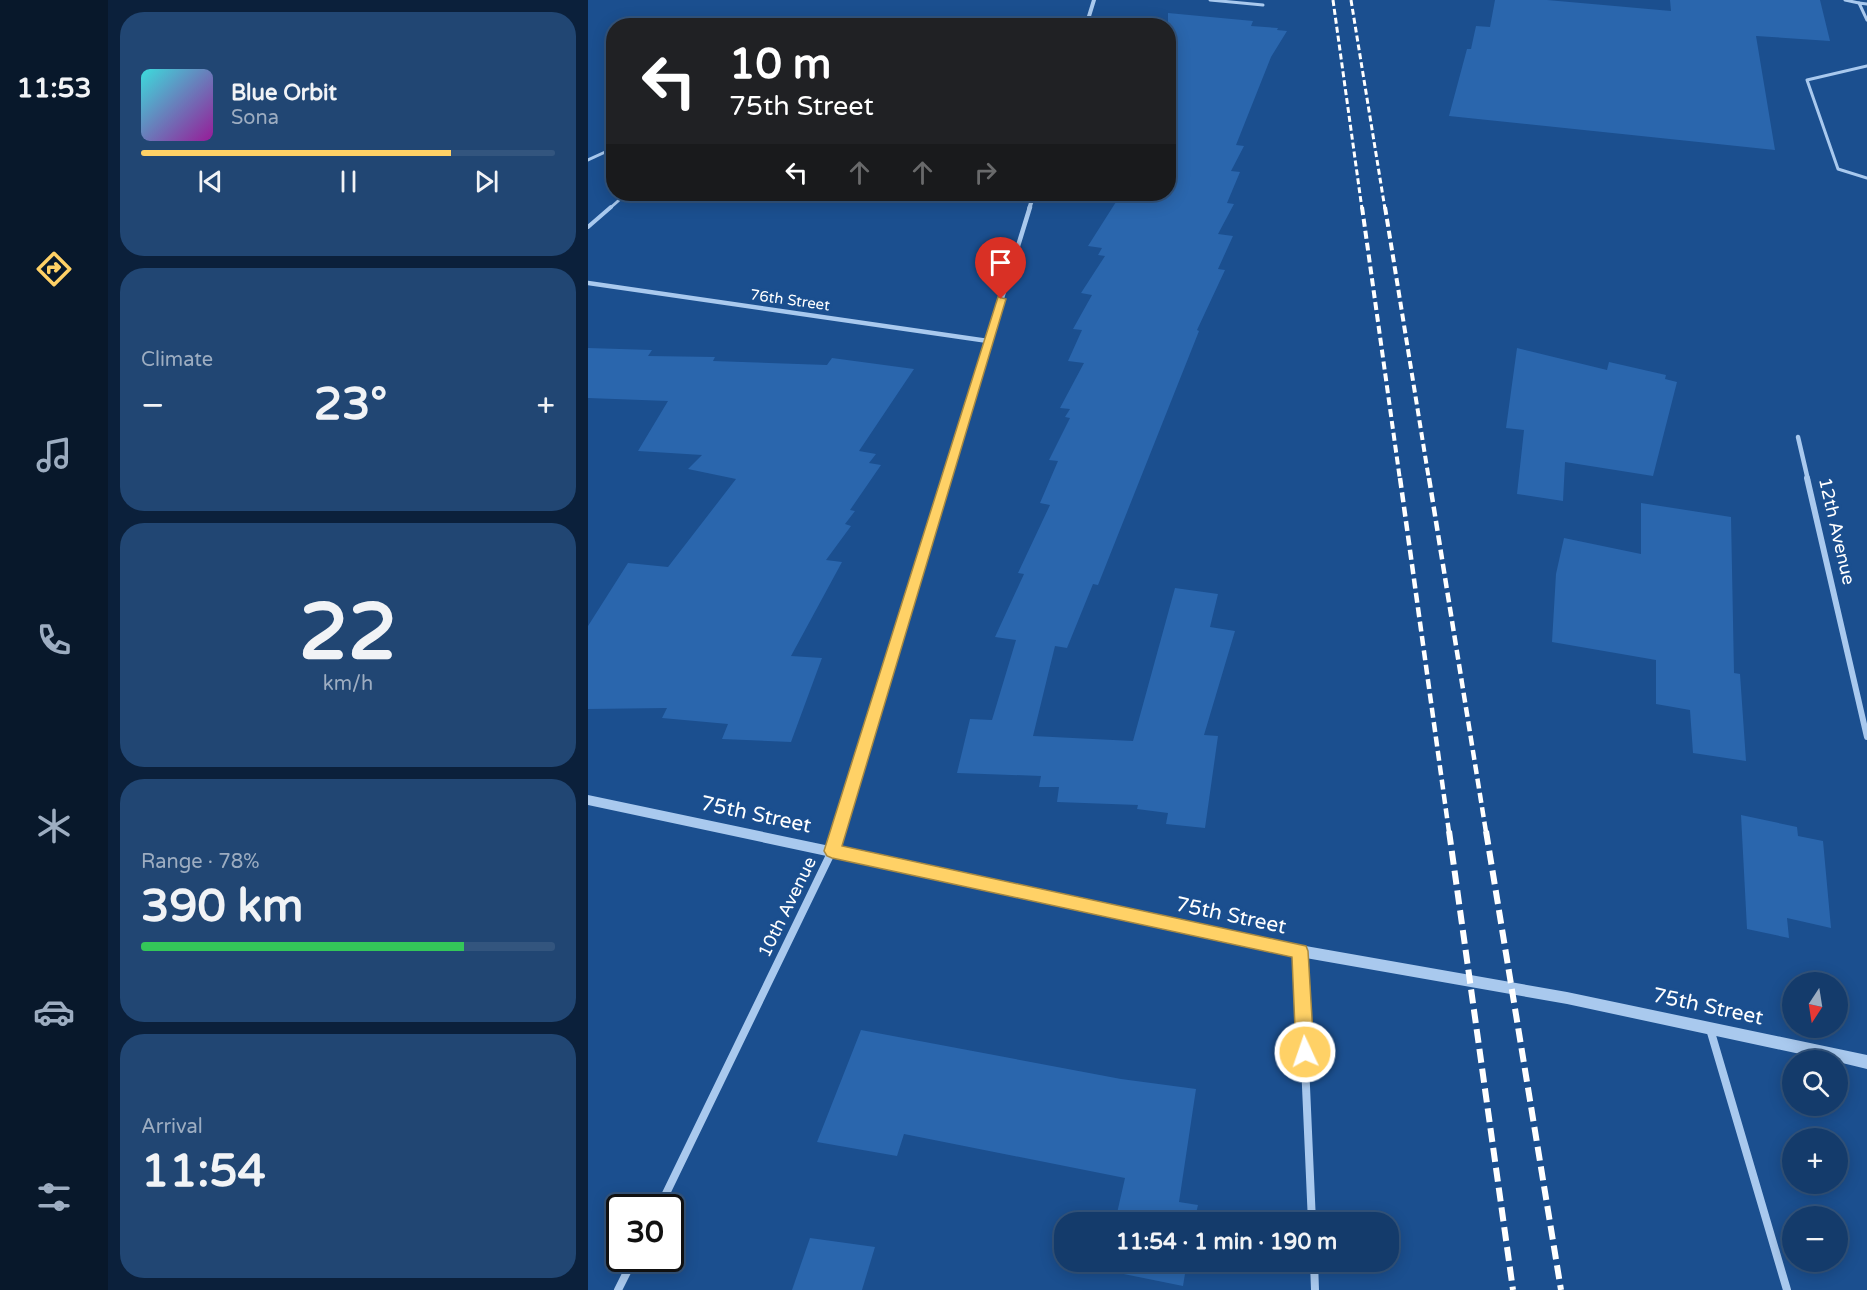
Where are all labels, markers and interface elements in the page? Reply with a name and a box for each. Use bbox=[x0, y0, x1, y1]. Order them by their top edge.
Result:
text: 10 m bbox=[729, 39, 831, 90]
icon: left bbox=[630, 42, 708, 120]
text: 11:53 bbox=[17, 72, 91, 105]
text: Blue Orbit bbox=[231, 80, 337, 106]
text: 75th Street bbox=[729, 90, 874, 123]
text: Sona bbox=[231, 106, 279, 130]
icon: left bbox=[780, 156, 813, 189]
icon: ahead bbox=[843, 156, 876, 189]
icon: ahead bbox=[906, 156, 939, 189]
icon: right bbox=[969, 156, 1002, 189]
icon: previous bbox=[194, 165, 227, 198]
icon: pause bbox=[332, 165, 365, 198]
icon: next bbox=[470, 165, 503, 198]
pin bbox=[975, 237, 1026, 299]
icon: arrive bbox=[984, 246, 1017, 279]
icon: directions bbox=[33, 248, 75, 290]
street label: 76th Street bbox=[749, 285, 831, 315]
text: Climate bbox=[141, 348, 213, 372]
text: 23° bbox=[314, 378, 387, 432]
text: − bbox=[141, 386, 165, 425]
text: + bbox=[536, 386, 555, 425]
icon: music bbox=[33, 434, 75, 476]
street label: 12th Avenue bbox=[1814, 475, 1860, 587]
text: 22 bbox=[299, 586, 397, 680]
icon: phone bbox=[33, 619, 75, 661]
text: km/h bbox=[323, 672, 373, 696]
street label: 75th Street bbox=[698, 791, 814, 838]
icon: climate bbox=[33, 805, 75, 847]
text: Range · 78% bbox=[141, 850, 260, 874]
street label: 10th Avenue bbox=[753, 853, 821, 961]
text: 390 km bbox=[141, 880, 303, 934]
street label: 75th Street bbox=[1173, 892, 1289, 939]
north arrow bbox=[1782, 972, 1848, 1038]
map controls bbox=[1782, 972, 1848, 1272]
street label: 75th Street bbox=[1650, 983, 1766, 1030]
icon: car bbox=[33, 991, 75, 1033]
position arrow bbox=[1273, 1020, 1337, 1084]
button: search bbox=[1782, 1050, 1848, 1116]
text: Arrival bbox=[141, 1115, 203, 1139]
button: + bbox=[1782, 1128, 1848, 1194]
text: 11:54 bbox=[141, 1145, 266, 1199]
icon: filters bbox=[33, 1176, 75, 1218]
speed limit sign: 30 bbox=[606, 1194, 684, 1272]
button: − bbox=[1782, 1206, 1848, 1272]
text: 11:54 · 1 min · 190 m bbox=[1116, 1229, 1337, 1255]

